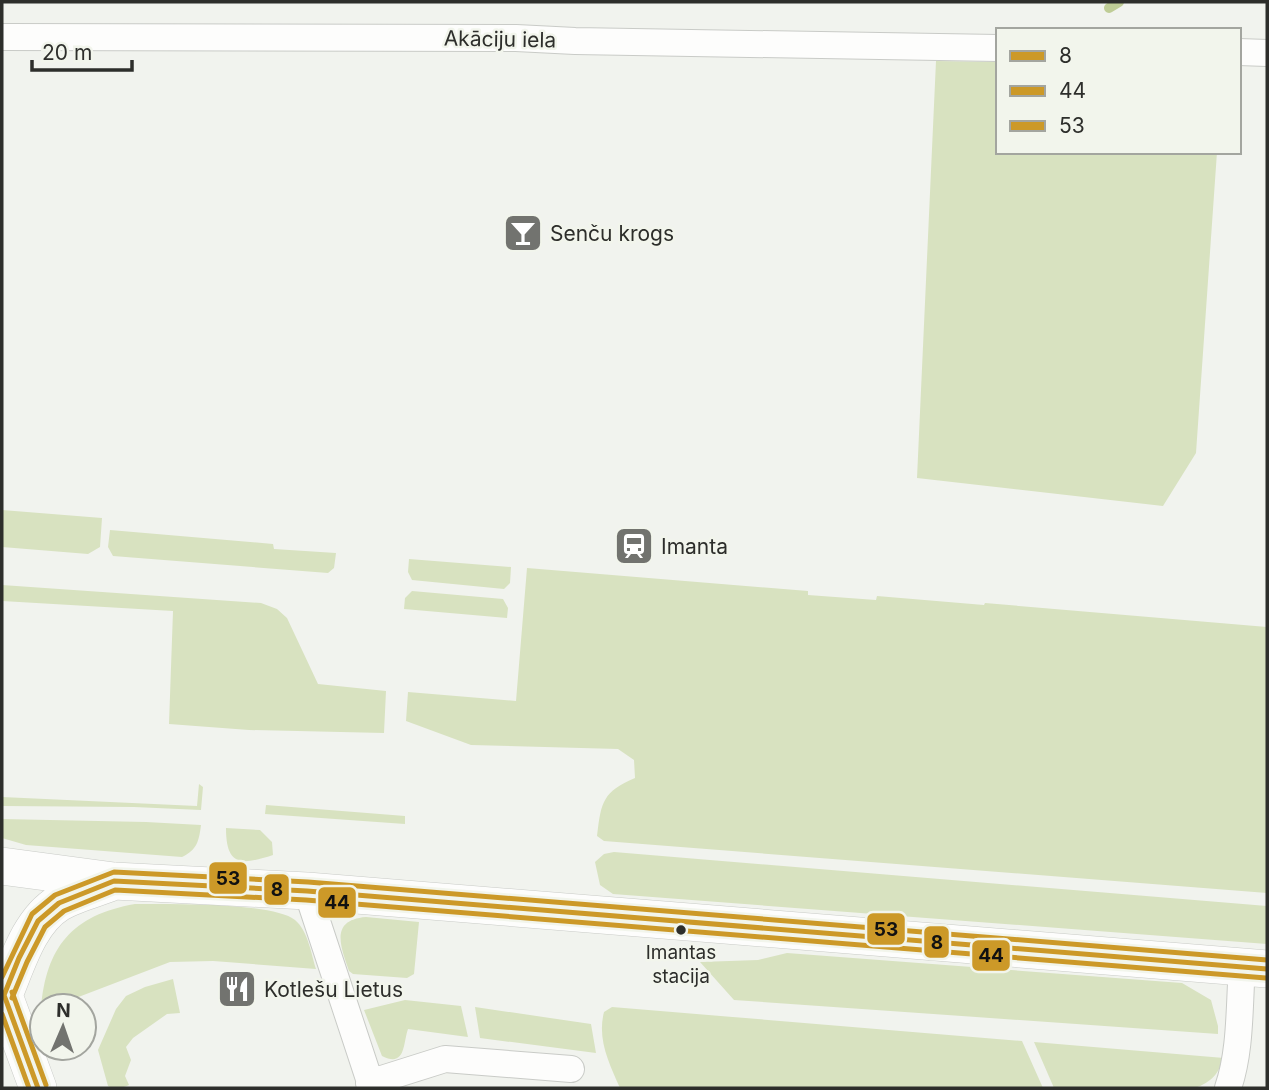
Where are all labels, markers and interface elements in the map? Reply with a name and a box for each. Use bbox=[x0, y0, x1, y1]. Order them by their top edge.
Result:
street label: Akāciju iela bbox=[444, 26, 556, 52]
scale bar bbox=[32, 28, 131, 72]
legend bbox=[996, 28, 1241, 154]
text: 20 m bbox=[42, 40, 92, 65]
text: 8 bbox=[1059, 43, 1072, 68]
text: 44 bbox=[1059, 78, 1086, 103]
text: 53 bbox=[1059, 113, 1085, 138]
bar icon: Senču krogs bbox=[502, 212, 544, 254]
place label: Senču krogs bbox=[550, 221, 674, 246]
station icon: Imanta bbox=[613, 525, 655, 567]
place label: Imanta bbox=[661, 534, 728, 559]
line badge: 53 bbox=[208, 861, 248, 895]
text: 53 bbox=[216, 867, 240, 890]
line badge: 8 bbox=[263, 873, 290, 906]
text: 8 bbox=[271, 878, 283, 901]
line badge: 44 bbox=[317, 886, 357, 919]
text: 44 bbox=[324, 891, 350, 914]
line badge: 53 bbox=[866, 912, 906, 946]
text: 53 bbox=[874, 918, 898, 941]
marker: Imantas stacija bbox=[674, 923, 688, 937]
line badge: 8 bbox=[923, 925, 950, 959]
text: 8 bbox=[931, 931, 943, 954]
line badge: 44 bbox=[971, 939, 1011, 972]
place label: Imantas stacija bbox=[646, 941, 716, 988]
text: 44 bbox=[978, 944, 1004, 967]
restaurant icon: Kotlešu Lietus bbox=[216, 968, 258, 1010]
place label: Kotlešu Lietus bbox=[264, 977, 403, 1002]
north arrow bbox=[28, 992, 98, 1062]
text: N bbox=[56, 999, 71, 1022]

